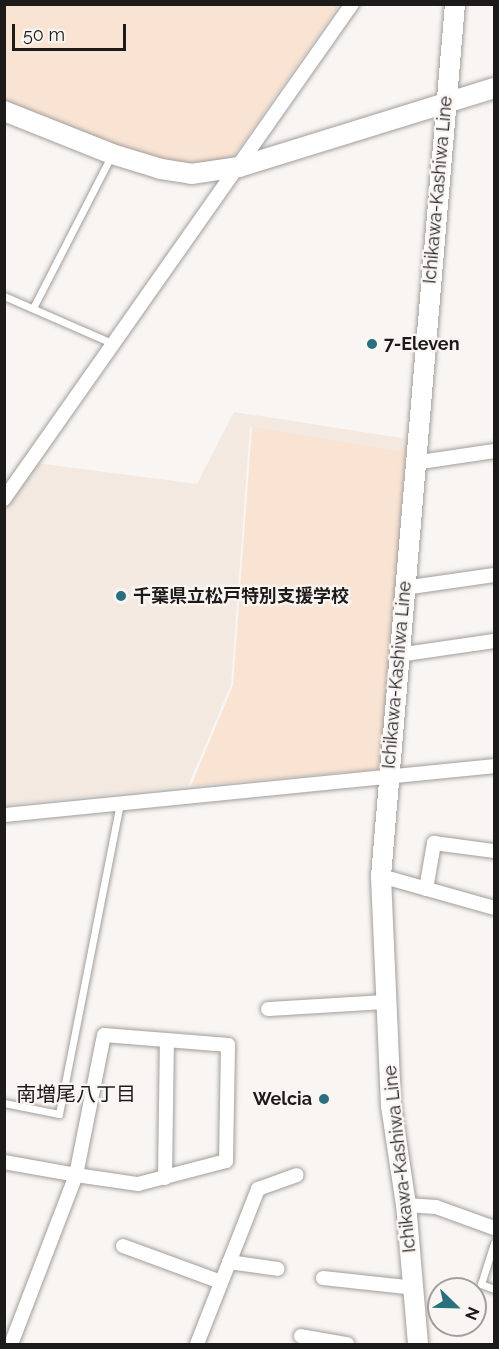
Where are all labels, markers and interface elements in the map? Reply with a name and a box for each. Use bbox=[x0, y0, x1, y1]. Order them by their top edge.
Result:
scale bar bbox=[15, 12, 129, 50]
text: 50 m bbox=[23, 24, 65, 45]
street label: Ichikawa-Kashiwa Line bbox=[419, 95, 457, 285]
place label: 7-Eleven bbox=[384, 333, 460, 355]
marker: 7-Eleven bbox=[365, 337, 379, 351]
street label: Ichikawa-Kashiwa Line bbox=[378, 580, 416, 770]
place label: 千葉県立松戸特別支援学校 bbox=[133, 585, 349, 607]
marker: 千葉県立松戸特別支援学校 bbox=[114, 589, 128, 603]
street label: Ichikawa-Kashiwa Line bbox=[379, 1064, 421, 1254]
district label: 南増尾八丁目 bbox=[16, 1082, 136, 1106]
place label: Welcia bbox=[253, 1088, 312, 1110]
marker: Welcia bbox=[317, 1092, 331, 1106]
north arrow bbox=[427, 1277, 487, 1337]
text: N bbox=[461, 1304, 483, 1323]

